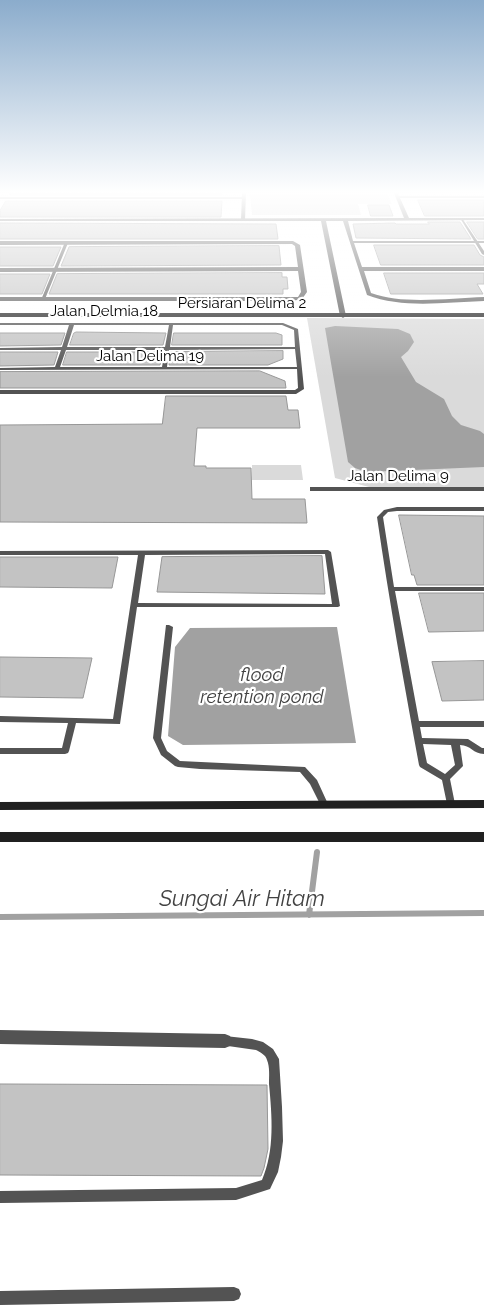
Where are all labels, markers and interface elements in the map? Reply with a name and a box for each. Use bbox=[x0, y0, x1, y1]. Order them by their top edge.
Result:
street label: Persiaran Delima 2 bbox=[178, 294, 306, 312]
street label: Jalan Delmia 18 bbox=[50, 302, 158, 320]
street label: Jalan Delima 19 bbox=[96, 347, 204, 365]
street label: Jalan Delima 9 bbox=[347, 467, 449, 485]
water label: flood retention pond bbox=[200, 664, 324, 708]
water label: Sungai Air Hitam bbox=[159, 886, 325, 912]

